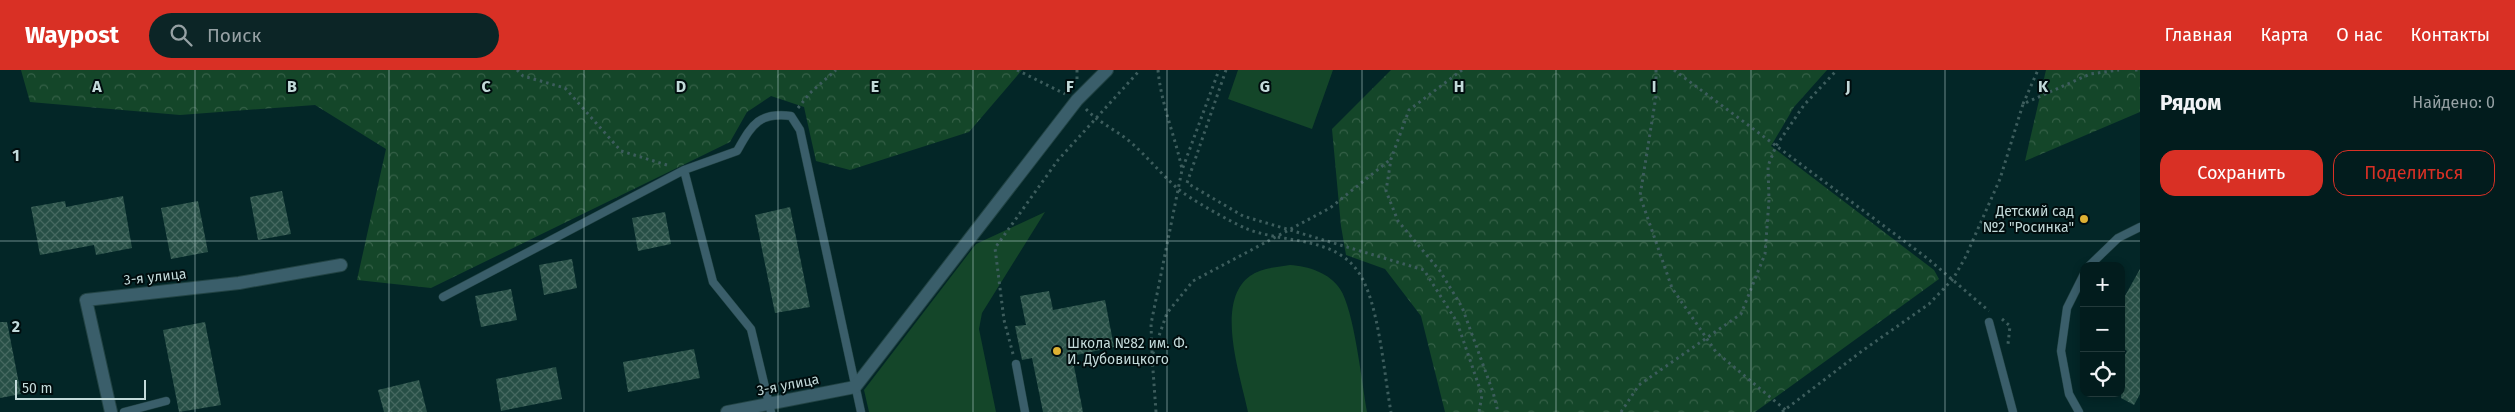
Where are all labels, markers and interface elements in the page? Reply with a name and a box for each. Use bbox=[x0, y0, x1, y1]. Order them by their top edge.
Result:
search box bbox=[149, 13, 499, 58]
text: Waypost bbox=[25, 21, 119, 49]
icon: search bbox=[167, 21, 195, 49]
text: Поиск bbox=[207, 24, 261, 47]
text: Главная bbox=[2165, 24, 2233, 46]
text: Карта bbox=[2261, 24, 2308, 46]
text: О нас bbox=[2336, 24, 2383, 46]
text: Контакты bbox=[2411, 24, 2490, 46]
text: A bbox=[91, 77, 102, 96]
text: B bbox=[287, 77, 297, 96]
text: C bbox=[481, 77, 491, 96]
text: D bbox=[676, 77, 686, 96]
text: E bbox=[871, 77, 879, 96]
text: F bbox=[1066, 77, 1074, 96]
text: G bbox=[1260, 77, 1270, 96]
text: H bbox=[1454, 77, 1464, 96]
text: I bbox=[1652, 77, 1656, 96]
text: J bbox=[1844, 77, 1851, 96]
text: K bbox=[2038, 77, 2049, 96]
text: Рядом bbox=[2160, 90, 2221, 116]
text: Найдено: 0 bbox=[2412, 93, 2495, 112]
text: 1 bbox=[12, 146, 20, 165]
button: Сохранить bbox=[2160, 150, 2323, 196]
button: Поделиться bbox=[2333, 150, 2495, 196]
place label: Детский сад №2 "Росинка" bbox=[1983, 203, 2074, 236]
marker: Детский сад №2 "Росинка" bbox=[2078, 213, 2090, 225]
map controls bbox=[2080, 262, 2125, 397]
button: + bbox=[2080, 262, 2125, 307]
street label: 3-я улица bbox=[123, 265, 187, 289]
button: − bbox=[2080, 307, 2125, 352]
text: 2 bbox=[12, 317, 20, 336]
place label: Школа №82 им. Ф. И. Дубовицкого bbox=[1067, 335, 1188, 368]
marker: Школа №82 им. Ф. И. Дубовицкого bbox=[1051, 345, 1063, 357]
button: locate bbox=[2080, 352, 2125, 397]
street label: 3-я улица bbox=[756, 371, 820, 399]
scale bar bbox=[15, 377, 146, 400]
text: 50 m bbox=[22, 380, 53, 397]

